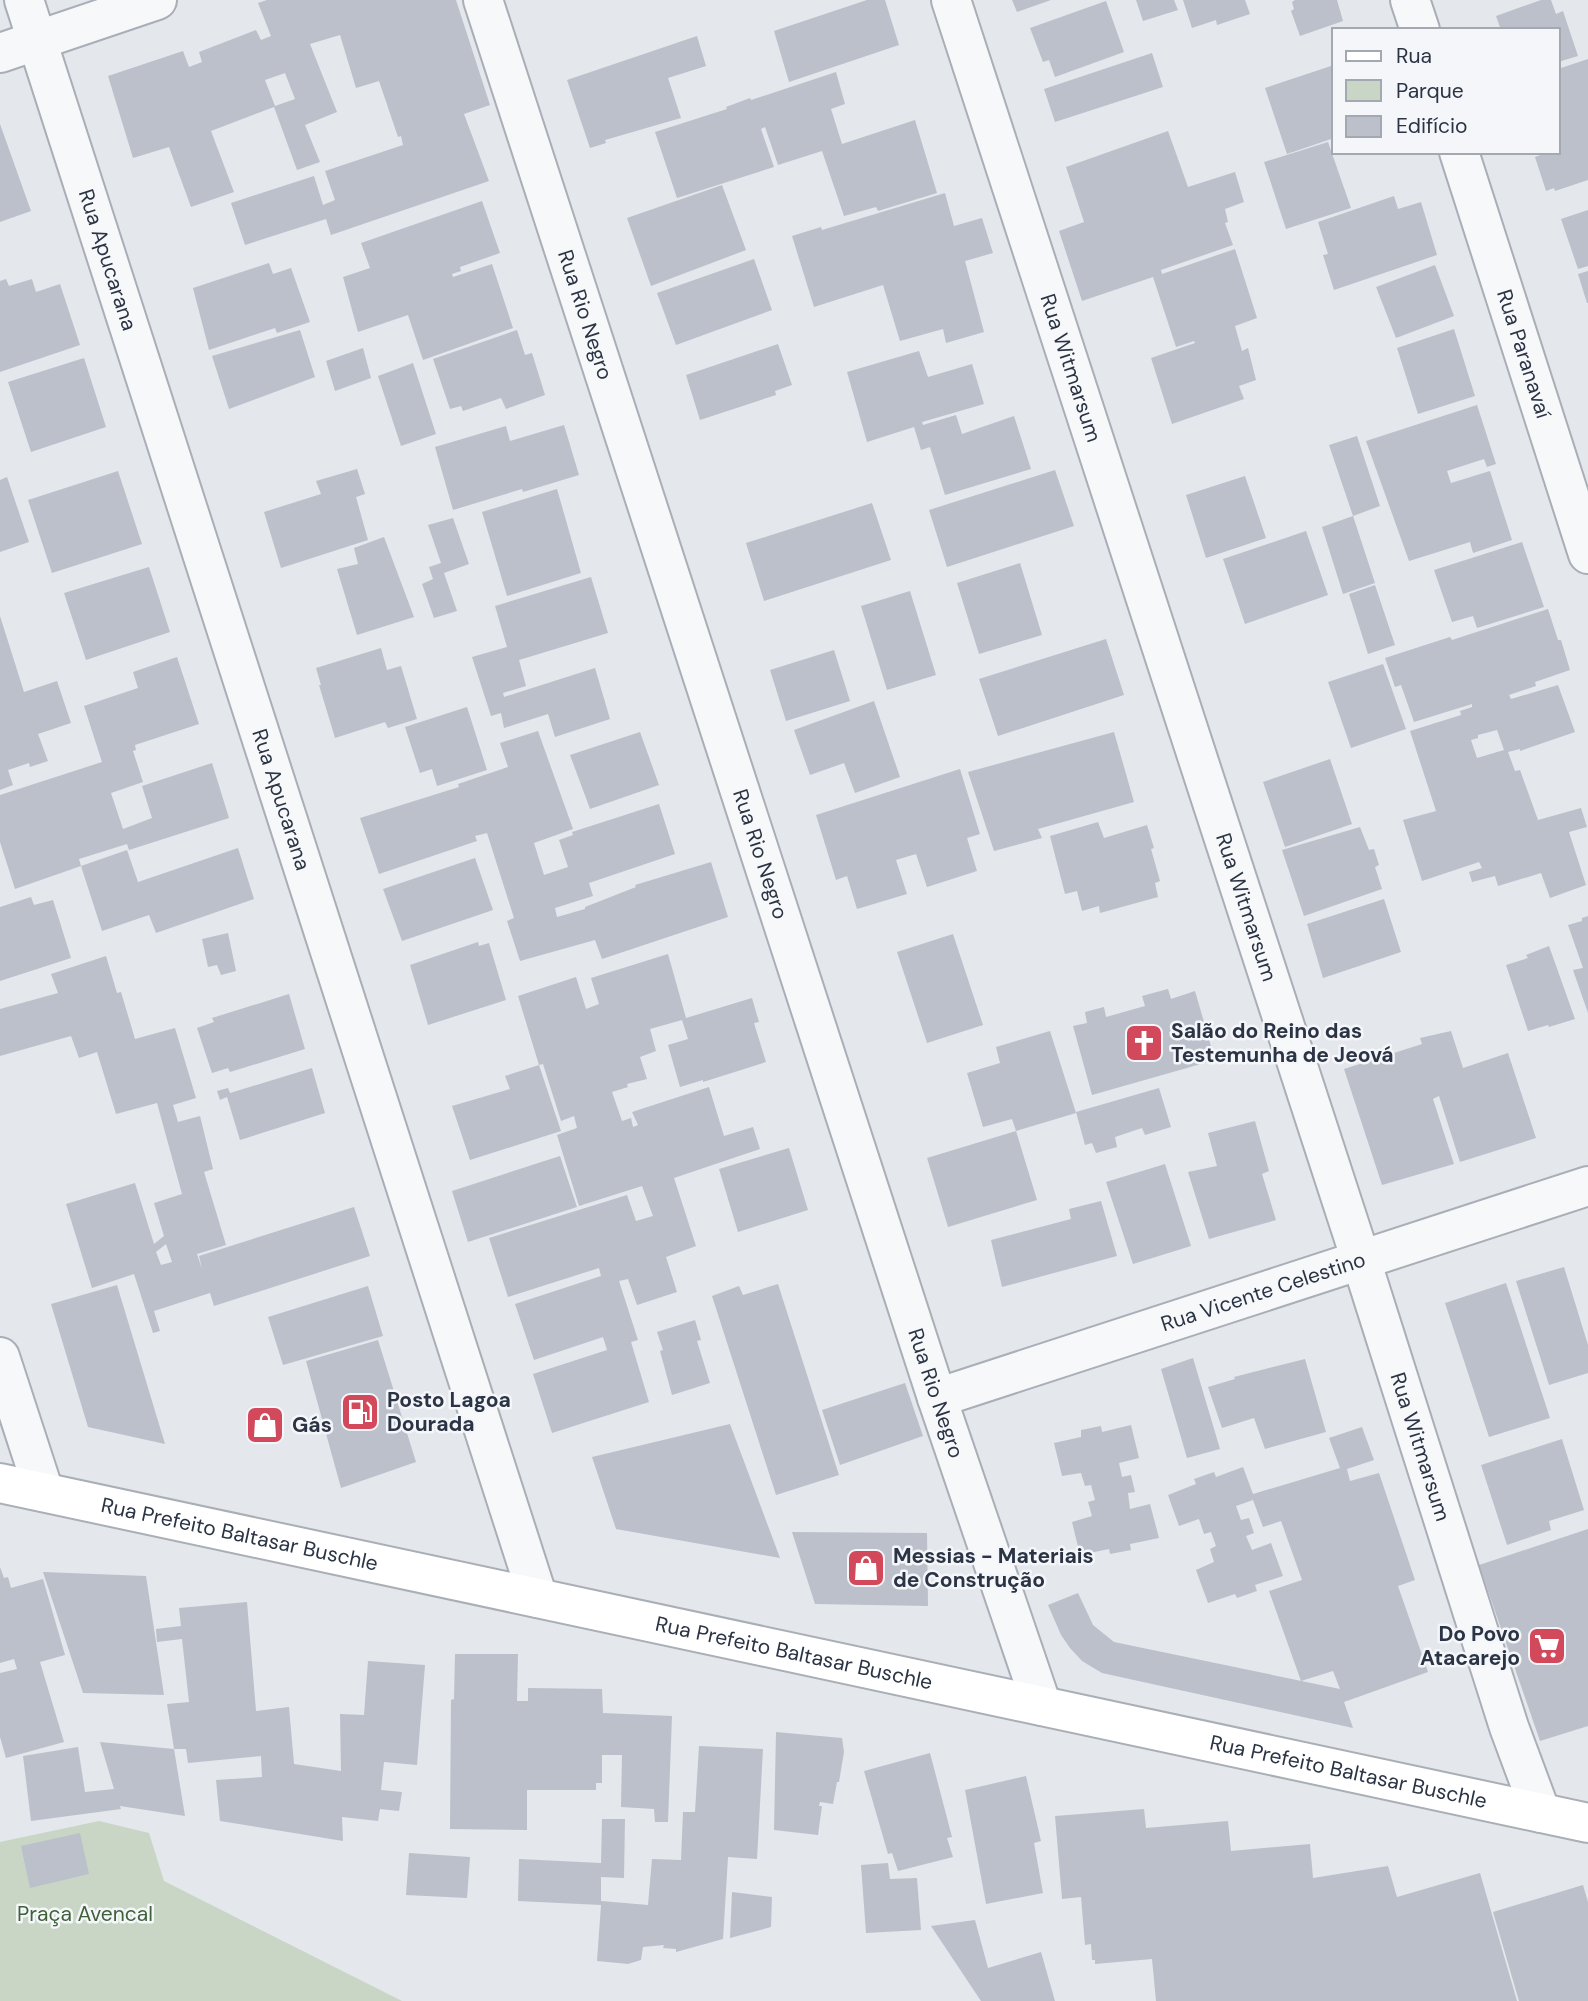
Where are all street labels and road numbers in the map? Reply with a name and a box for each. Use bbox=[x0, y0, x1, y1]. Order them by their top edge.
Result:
street label: Rua Apucarana bbox=[72, 186, 143, 334]
street label: Rua Rio Negro bbox=[551, 246, 619, 383]
street label: Rua Paranavaí bbox=[1490, 286, 1558, 422]
street label: Rua Witmarsum bbox=[1034, 290, 1108, 446]
street label: Rua Apucarana bbox=[245, 725, 317, 874]
street label: Rua Rio Negro bbox=[726, 786, 795, 923]
street label: Rua Witmarsum bbox=[1209, 829, 1283, 985]
street label: Rua Vicente Celestino bbox=[1157, 1245, 1369, 1338]
street label: Rua Rio Negro bbox=[901, 1325, 970, 1462]
street label: Rua Witmarsum bbox=[1384, 1369, 1457, 1525]
street label: Rua Prefeito Baltasar Buschle bbox=[98, 1491, 381, 1578]
street label: Rua Prefeito Baltasar Buschle bbox=[653, 1610, 935, 1696]
street label: Rua Prefeito Baltasar Buschle bbox=[1207, 1728, 1490, 1815]

